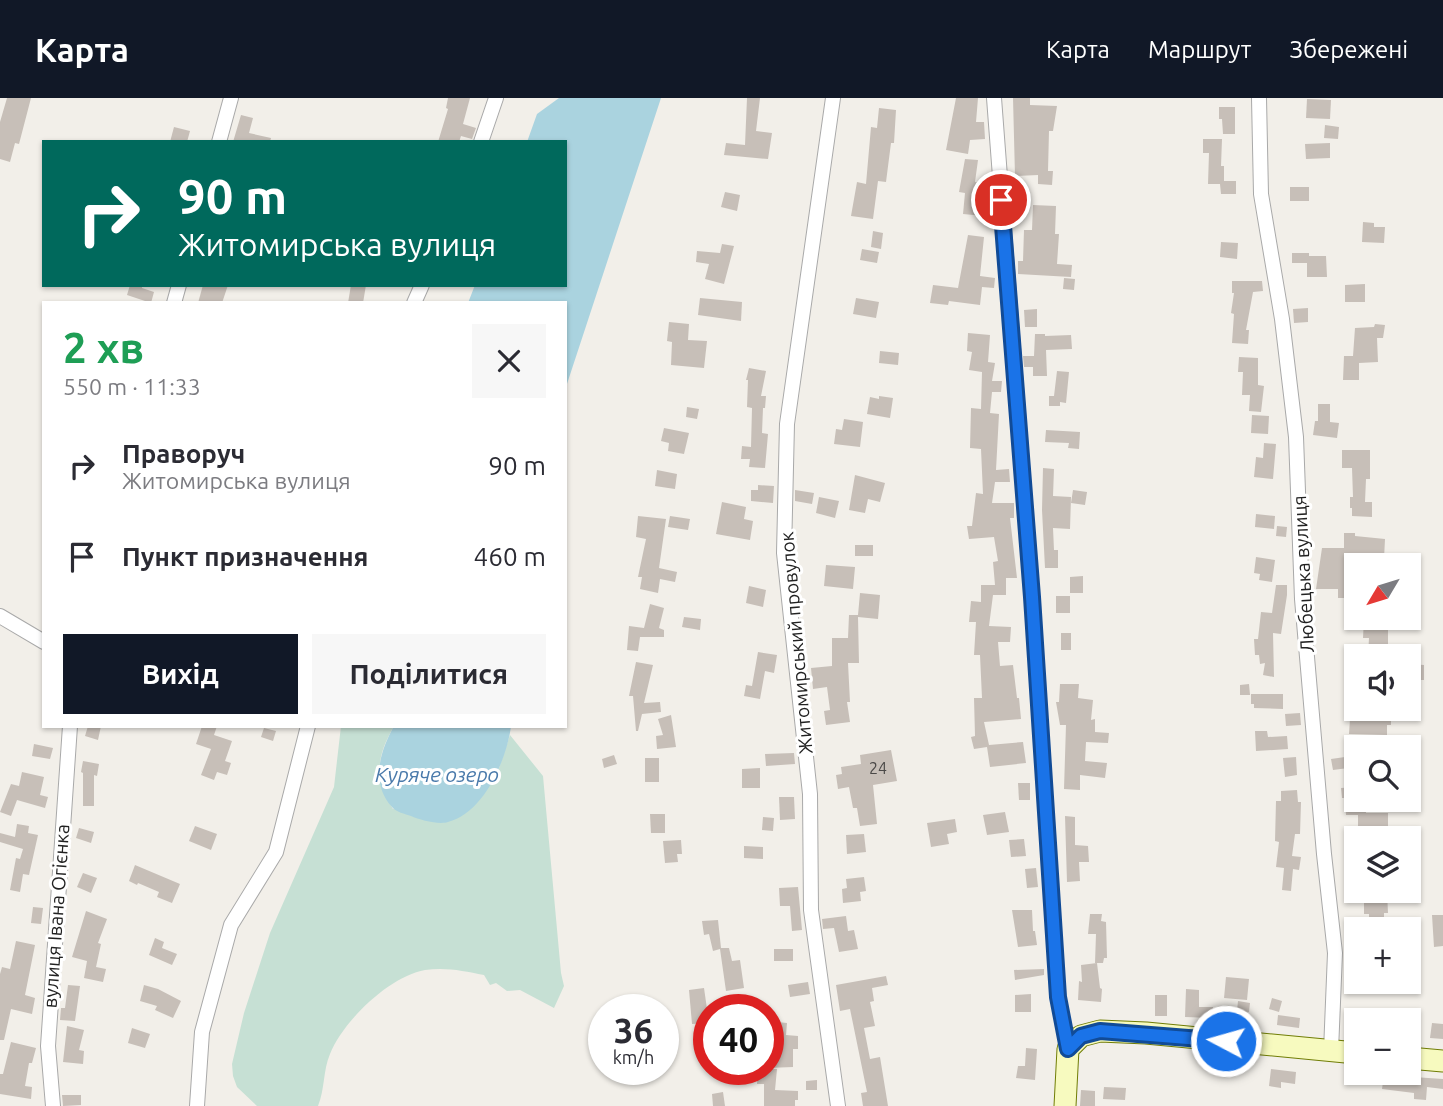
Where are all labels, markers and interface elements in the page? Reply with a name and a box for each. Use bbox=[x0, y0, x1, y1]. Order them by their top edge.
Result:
text: Карта bbox=[35, 31, 129, 68]
text: Карта bbox=[1046, 36, 1110, 63]
text: Маршрут bbox=[1148, 36, 1251, 63]
text: Збережені bbox=[1289, 36, 1408, 63]
icon: right bbox=[63, 168, 154, 259]
text: 90 m bbox=[178, 168, 287, 223]
pin bbox=[971, 170, 1031, 230]
icon: arrive bbox=[982, 181, 1020, 219]
text: Житомирська вулиця bbox=[178, 226, 496, 262]
text: 2 хв bbox=[63, 324, 144, 371]
button: close bbox=[472, 324, 546, 398]
text: 550 m · 11:33 bbox=[63, 374, 201, 399]
text: Праворуч bbox=[122, 439, 245, 468]
icon: right bbox=[63, 447, 101, 485]
text: 90 m bbox=[488, 451, 546, 480]
text: Житомирська вулиця bbox=[122, 468, 351, 493]
street label: Любецька вулиця bbox=[1288, 495, 1318, 653]
street label: Житомирський провулок bbox=[775, 531, 817, 755]
icon: arrive bbox=[63, 538, 101, 576]
text: Пункт призначення bbox=[122, 542, 368, 571]
text: 460 m bbox=[474, 542, 546, 571]
north arrow bbox=[1344, 553, 1421, 630]
map controls bbox=[1344, 553, 1421, 1085]
button: Вихід bbox=[63, 634, 298, 714]
button: Поділитися bbox=[312, 634, 546, 714]
button: sound bbox=[1344, 644, 1421, 721]
button: search bbox=[1344, 735, 1421, 812]
house number: 24 bbox=[869, 759, 887, 777]
water label: Куряче озеро bbox=[375, 762, 499, 786]
street label: вулиця Івана Огієнка bbox=[39, 823, 73, 1009]
button: layers bbox=[1344, 826, 1421, 903]
button: + bbox=[1344, 917, 1421, 994]
speed limit sign: 40 bbox=[693, 994, 784, 1085]
position arrow bbox=[1189, 1004, 1263, 1078]
button: − bbox=[1344, 1008, 1421, 1085]
text: 36 bbox=[614, 1010, 653, 1050]
text: km/h bbox=[613, 1047, 654, 1067]

